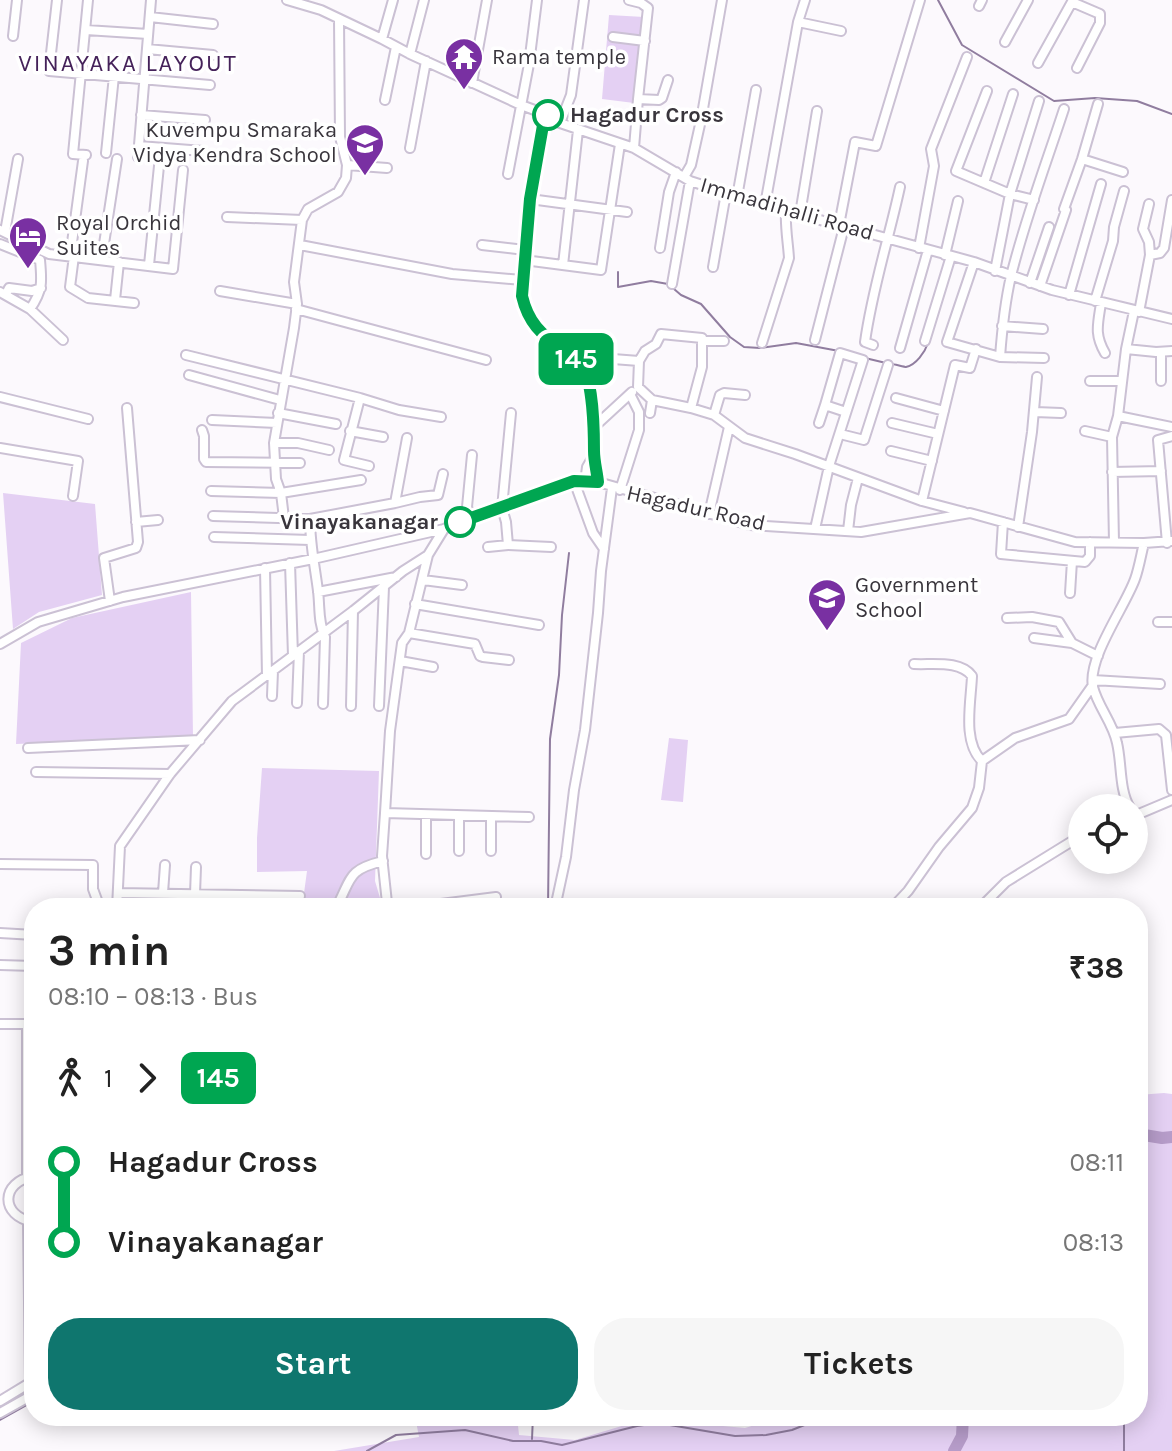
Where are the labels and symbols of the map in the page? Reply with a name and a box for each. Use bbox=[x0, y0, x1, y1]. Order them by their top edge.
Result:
temple icon: Rama temple bbox=[443, 36, 485, 91]
place label: Rama temple bbox=[492, 44, 626, 70]
district label: VINAYAKA LAYOUT bbox=[18, 49, 238, 77]
marker: Hagadur Cross bbox=[533, 100, 563, 130]
place label: Hagadur Cross bbox=[570, 102, 724, 128]
place label: Kuvempu Smaraka Vidya Kendra School bbox=[133, 117, 337, 168]
school or university icon: Kuvempu Smaraka Vidya Kendra School bbox=[344, 122, 386, 177]
street label: Immadihalli Road bbox=[697, 172, 877, 246]
place label: Royal Orchid Suites bbox=[56, 210, 182, 261]
hotel icon: Royal Orchid Suites bbox=[7, 215, 49, 270]
line badge: 145 bbox=[530, 333, 622, 385]
street label: Hagadur Road bbox=[624, 479, 768, 537]
marker: Vinayakanagar bbox=[445, 507, 475, 537]
place label: Vinayakanagar bbox=[280, 509, 438, 535]
place label: Government School bbox=[855, 572, 978, 623]
school or university icon: Government School bbox=[806, 577, 848, 632]

